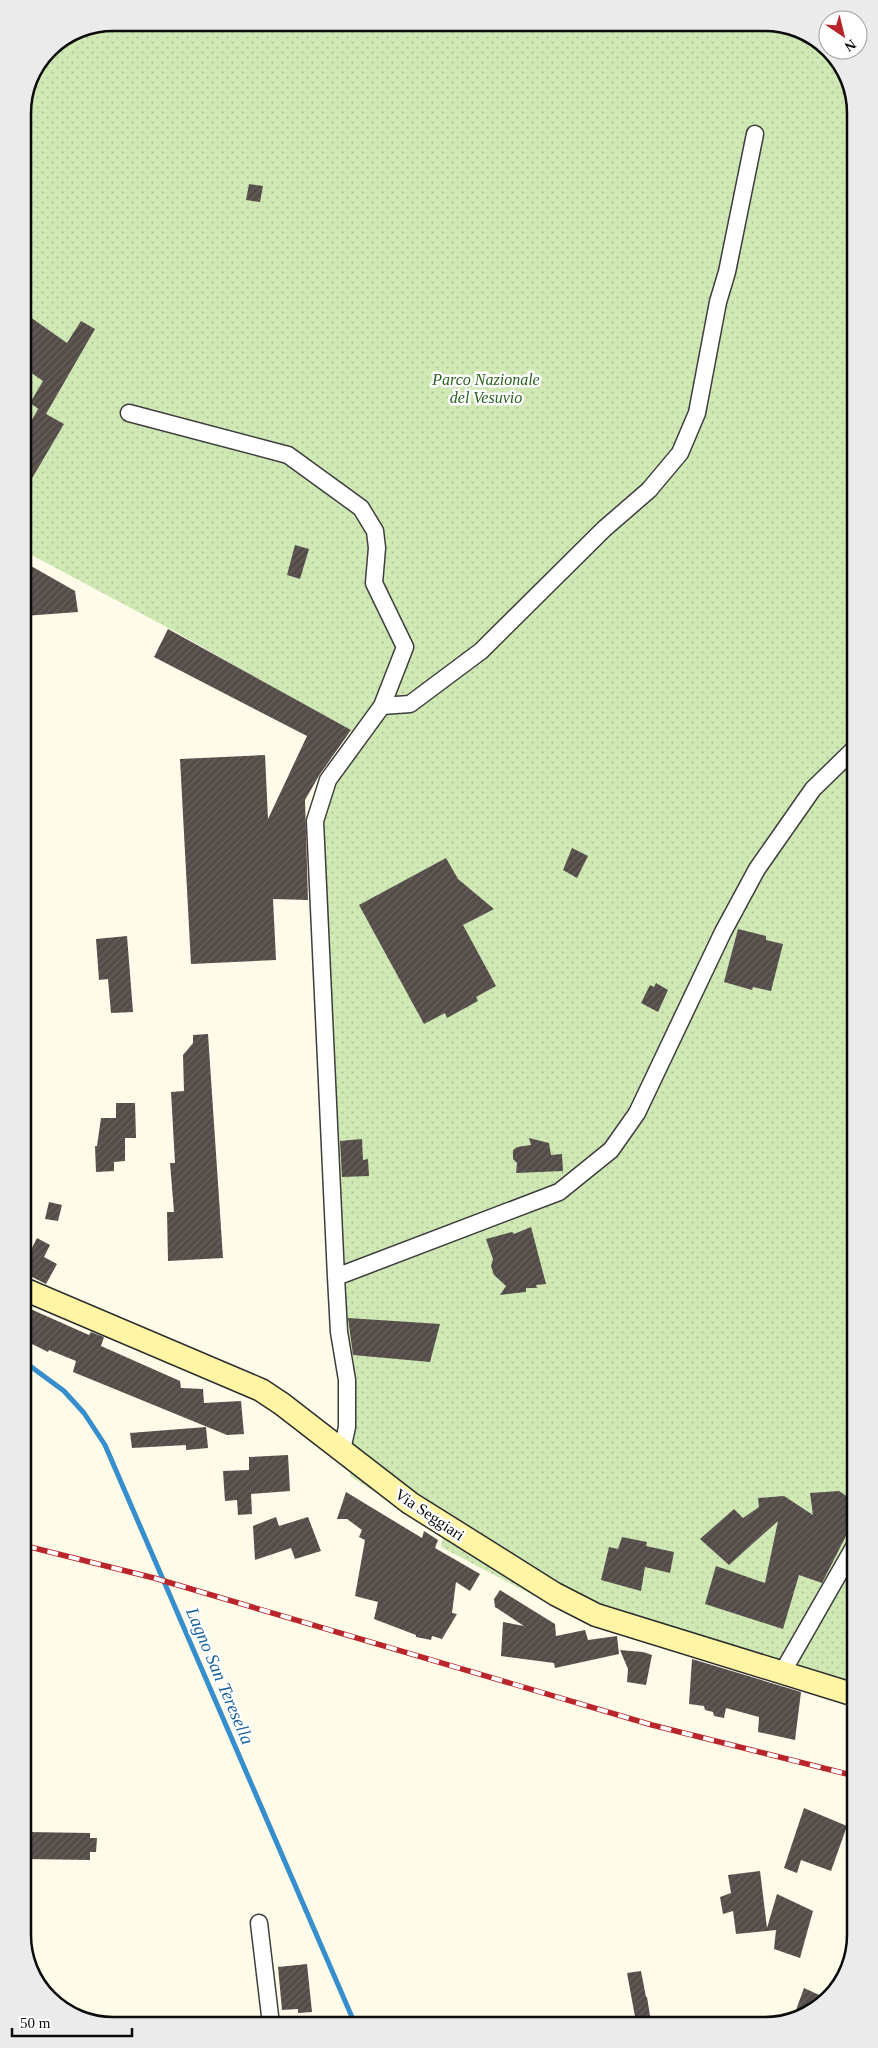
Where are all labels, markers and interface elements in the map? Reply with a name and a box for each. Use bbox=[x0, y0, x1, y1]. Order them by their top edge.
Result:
north arrow bbox=[818, 10, 868, 60]
text: N bbox=[842, 36, 859, 54]
park label: Parco Nazionale del Vesuvio bbox=[431, 371, 540, 406]
street label: Via Seggiari bbox=[391, 1485, 468, 1545]
water label: Lagno San Teresella bbox=[182, 1604, 258, 1747]
scale bar bbox=[12, 2006, 132, 2038]
text: 50 m bbox=[20, 2015, 51, 2031]

